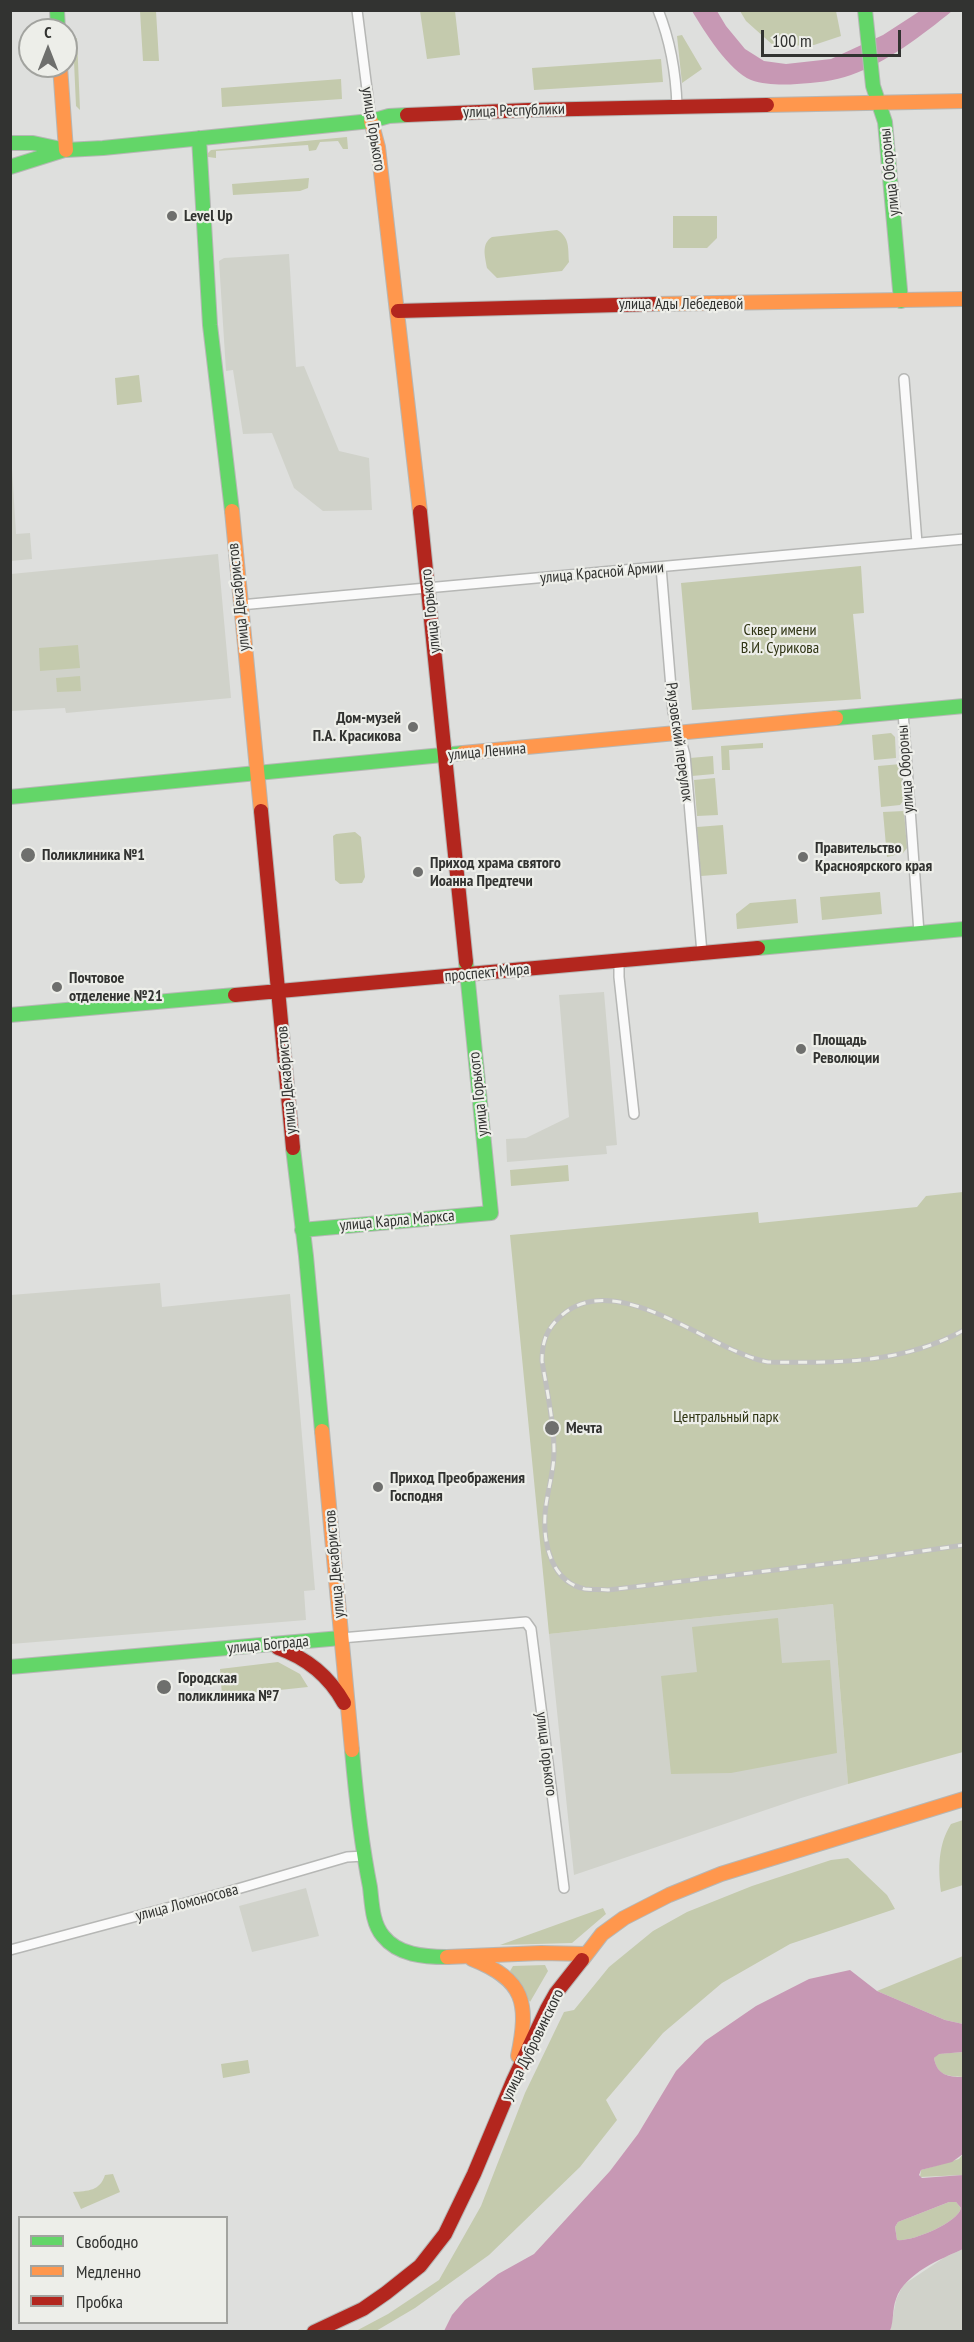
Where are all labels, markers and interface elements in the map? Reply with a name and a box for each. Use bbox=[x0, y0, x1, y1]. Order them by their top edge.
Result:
north arrow bbox=[18, 18, 78, 78]
scale bar bbox=[764, 18, 904, 56]
text: С bbox=[44, 22, 52, 42]
text: 100 m bbox=[772, 29, 812, 52]
street label: улица Горького bbox=[357, 86, 389, 172]
street label: улица Республики bbox=[463, 100, 565, 122]
street label: улица Обороны bbox=[876, 127, 904, 217]
place label: Level Up bbox=[184, 206, 233, 226]
marker: Level Up bbox=[165, 209, 179, 223]
street label: улица Ады Лебедевой bbox=[619, 294, 743, 314]
street label: улица Декабристов bbox=[224, 542, 254, 652]
street label: улица Красной Армии bbox=[539, 558, 665, 588]
street label: улица Горького bbox=[417, 568, 445, 654]
park label: Сквер имени В.И. Сурикова bbox=[741, 620, 819, 658]
street label: Ряузовский переулок bbox=[661, 681, 697, 803]
place label: Дом-музей П.А. Красикова bbox=[313, 708, 401, 746]
marker: Дом-музей П.А. Красикова bbox=[406, 720, 420, 734]
street label: улица Обороны bbox=[893, 724, 919, 814]
street label: улица Ленина bbox=[447, 739, 527, 765]
place label: Правительство Красноярского края bbox=[815, 838, 932, 876]
place label: Поликлиника №1 bbox=[42, 845, 145, 865]
marker: Поликлиника №1 bbox=[19, 846, 37, 864]
marker: Правительство Красноярского края bbox=[796, 850, 810, 864]
place label: Приход храма святого Иоанна Предтечи bbox=[430, 853, 561, 891]
marker: Приход храма святого Иоанна Предтечи bbox=[411, 865, 425, 879]
street label: проспект Мира bbox=[444, 960, 530, 986]
place label: Почтовое отделение №21 bbox=[69, 968, 163, 1006]
marker: Почтовое отделение №21 bbox=[50, 980, 64, 994]
street label: улица Декабристов bbox=[273, 1025, 301, 1135]
place label: Площадь Революции bbox=[813, 1030, 879, 1068]
marker: Площадь Революции bbox=[794, 1042, 808, 1056]
street label: улица Горького bbox=[465, 1051, 493, 1137]
street label: улица Карла Маркса bbox=[339, 1206, 455, 1236]
park label: Центральный парк bbox=[673, 1407, 779, 1427]
place label: Мечта bbox=[566, 1418, 602, 1438]
marker: Мечта bbox=[543, 1419, 561, 1437]
place label: Приход Преображения Господня bbox=[390, 1468, 525, 1506]
marker: Приход Преображения Господня bbox=[371, 1480, 385, 1494]
street label: улица Декабристов bbox=[321, 1509, 349, 1619]
street label: улица Бограда bbox=[226, 1632, 310, 1658]
place label: Городская поликлиника №7 bbox=[178, 1668, 280, 1706]
marker: Городская поликлиника №7 bbox=[155, 1678, 173, 1696]
street label: улица Горького bbox=[531, 1711, 561, 1797]
street label: улица Ломоносова bbox=[134, 1880, 240, 1926]
street label: улица Дубровинского bbox=[498, 1986, 568, 2104]
legend bbox=[18, 2216, 228, 2324]
text: Свободно bbox=[76, 2230, 138, 2253]
text: Медленно bbox=[76, 2260, 141, 2283]
text: Пробка bbox=[76, 2290, 123, 2313]

